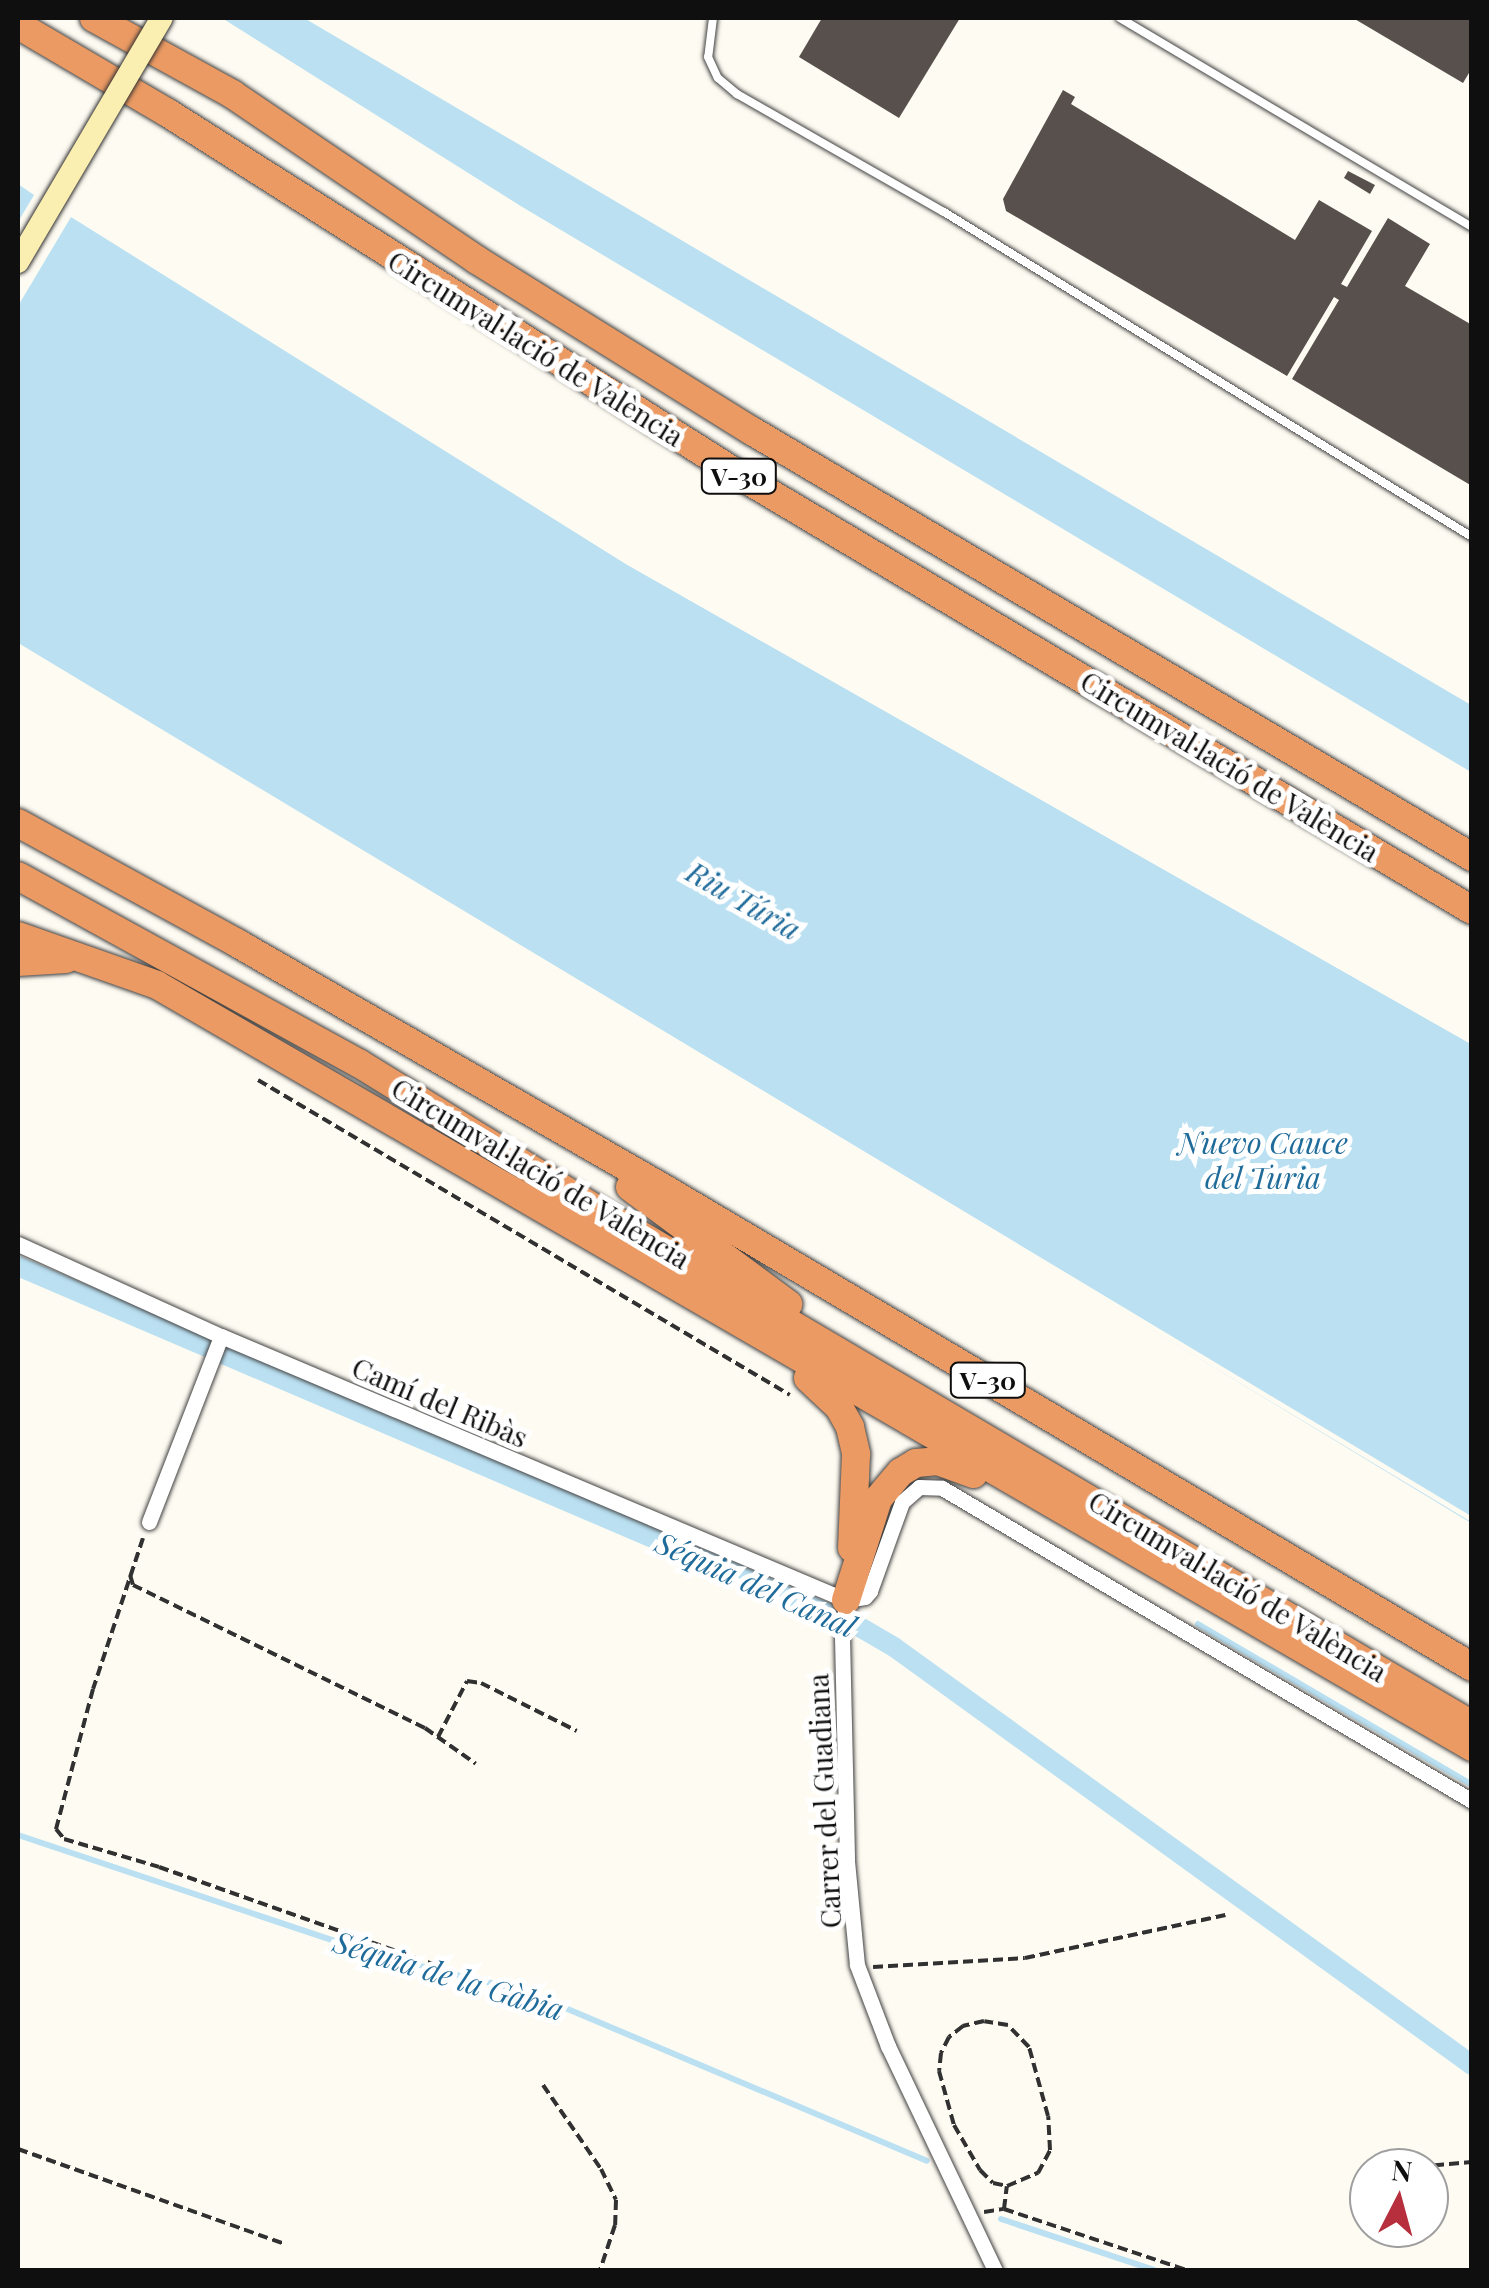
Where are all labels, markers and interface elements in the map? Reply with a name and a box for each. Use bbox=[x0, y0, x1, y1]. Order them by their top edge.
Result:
street label: Circumval·lació de València bbox=[382, 243, 690, 453]
road number: V-30 bbox=[699, 456, 779, 496]
street label: Circumval·lació de València bbox=[1074, 663, 1386, 869]
water label: Riu Túria bbox=[681, 853, 807, 947]
street label: Circumval·lació de València bbox=[385, 1070, 697, 1276]
water label: Nuevo Cauce del Turia bbox=[1178, 1124, 1348, 1194]
street label: Camí del Ribàs bbox=[347, 1350, 533, 1454]
road number: V-30 bbox=[948, 1360, 1028, 1400]
street label: Circumval·lació de València bbox=[1082, 1483, 1394, 1689]
water label: Séquia del Canal bbox=[650, 1524, 862, 1644]
street label: Carrer del Guadiana bbox=[801, 1673, 847, 1929]
water label: Séquia de la Gàbia bbox=[329, 1923, 569, 2027]
north arrow bbox=[1349, 2148, 1449, 2248]
text: N bbox=[1390, 2150, 1414, 2189]

